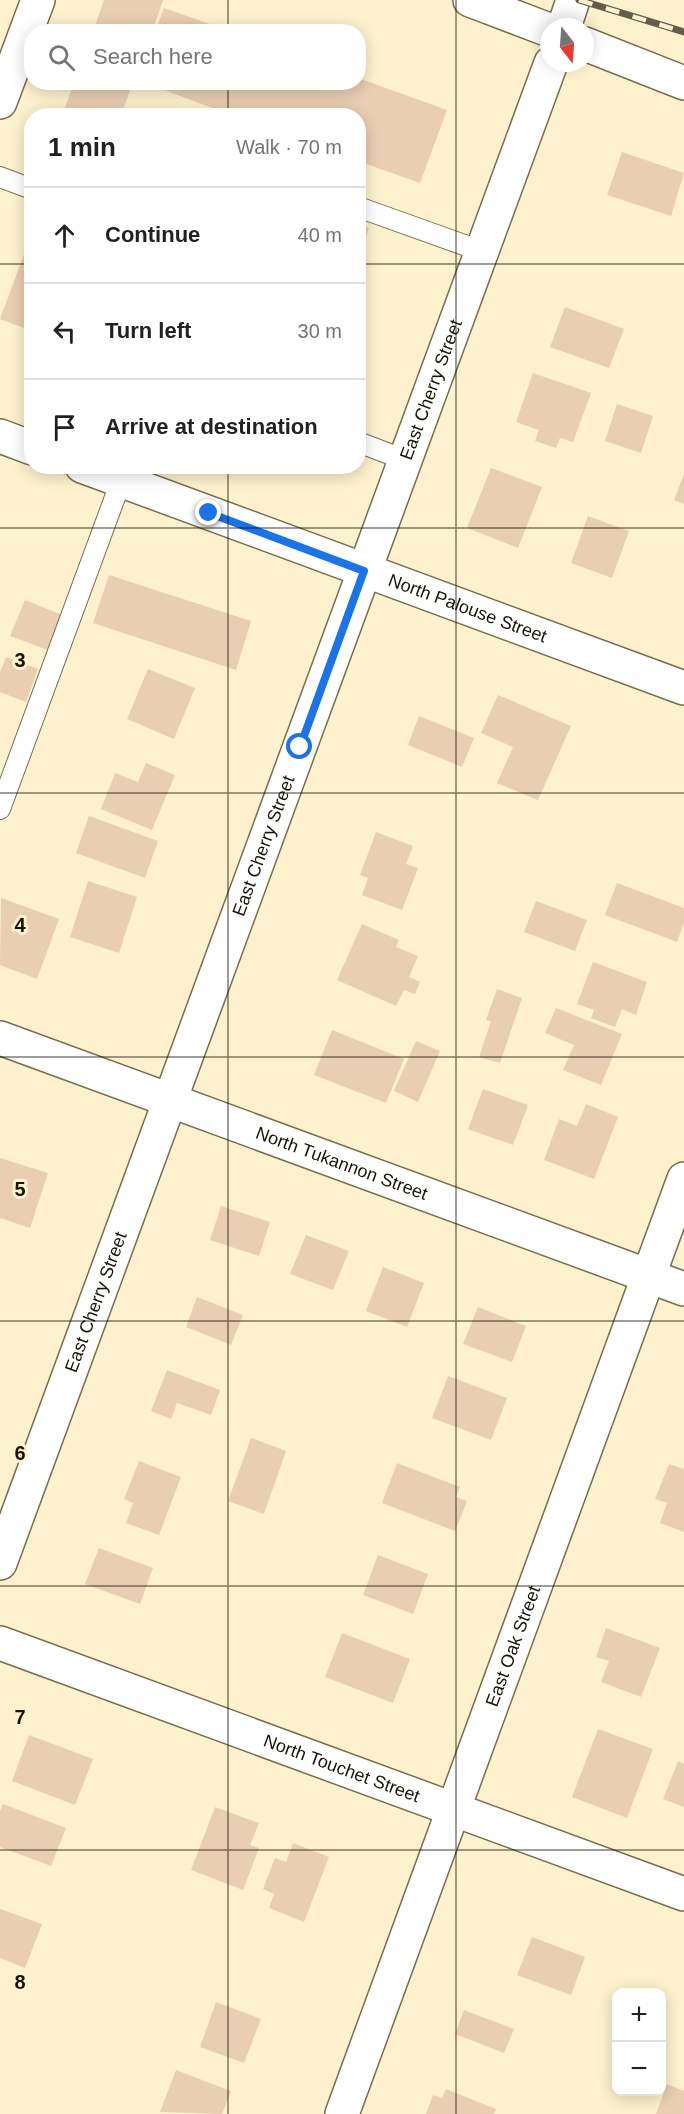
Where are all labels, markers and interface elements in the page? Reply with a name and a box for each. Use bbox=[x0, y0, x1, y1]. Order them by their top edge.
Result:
north arrow bbox=[540, 18, 594, 72]
search box bbox=[24, 24, 366, 90]
icon: search bbox=[45, 41, 78, 74]
text: Search here bbox=[93, 44, 213, 69]
text: 1 min bbox=[48, 132, 116, 162]
text: Walk · 70 m bbox=[236, 136, 342, 158]
icon: ahead bbox=[48, 219, 81, 252]
text: Continue bbox=[105, 222, 200, 247]
text: 40 m bbox=[298, 224, 342, 246]
icon: left bbox=[48, 315, 81, 348]
street label: East Cherry Street bbox=[396, 317, 466, 463]
text: Turn left bbox=[105, 318, 191, 343]
text: 30 m bbox=[298, 320, 342, 342]
icon: arrive bbox=[48, 411, 81, 444]
text: Arrive at destination bbox=[105, 414, 318, 439]
route end bbox=[195, 499, 221, 525]
street label: North Palouse Street bbox=[386, 570, 550, 647]
text: 3 bbox=[14, 649, 26, 671]
route start bbox=[286, 733, 312, 759]
street label: East Cherry Street bbox=[228, 773, 298, 919]
text: 4 bbox=[14, 914, 26, 936]
street label: North Tukannon Street bbox=[253, 1123, 430, 1204]
text: 5 bbox=[14, 1178, 26, 1200]
street label: East Cherry Street bbox=[61, 1229, 131, 1375]
text: 6 bbox=[14, 1442, 26, 1464]
street label: East Oak Street bbox=[482, 1583, 544, 1709]
text: 7 bbox=[14, 1706, 26, 1728]
street label: North Touchet Street bbox=[261, 1731, 423, 1806]
text: 8 bbox=[14, 1971, 26, 1993]
map controls bbox=[612, 1988, 666, 2096]
button: + bbox=[612, 1988, 666, 2042]
button: − bbox=[612, 2042, 666, 2096]

